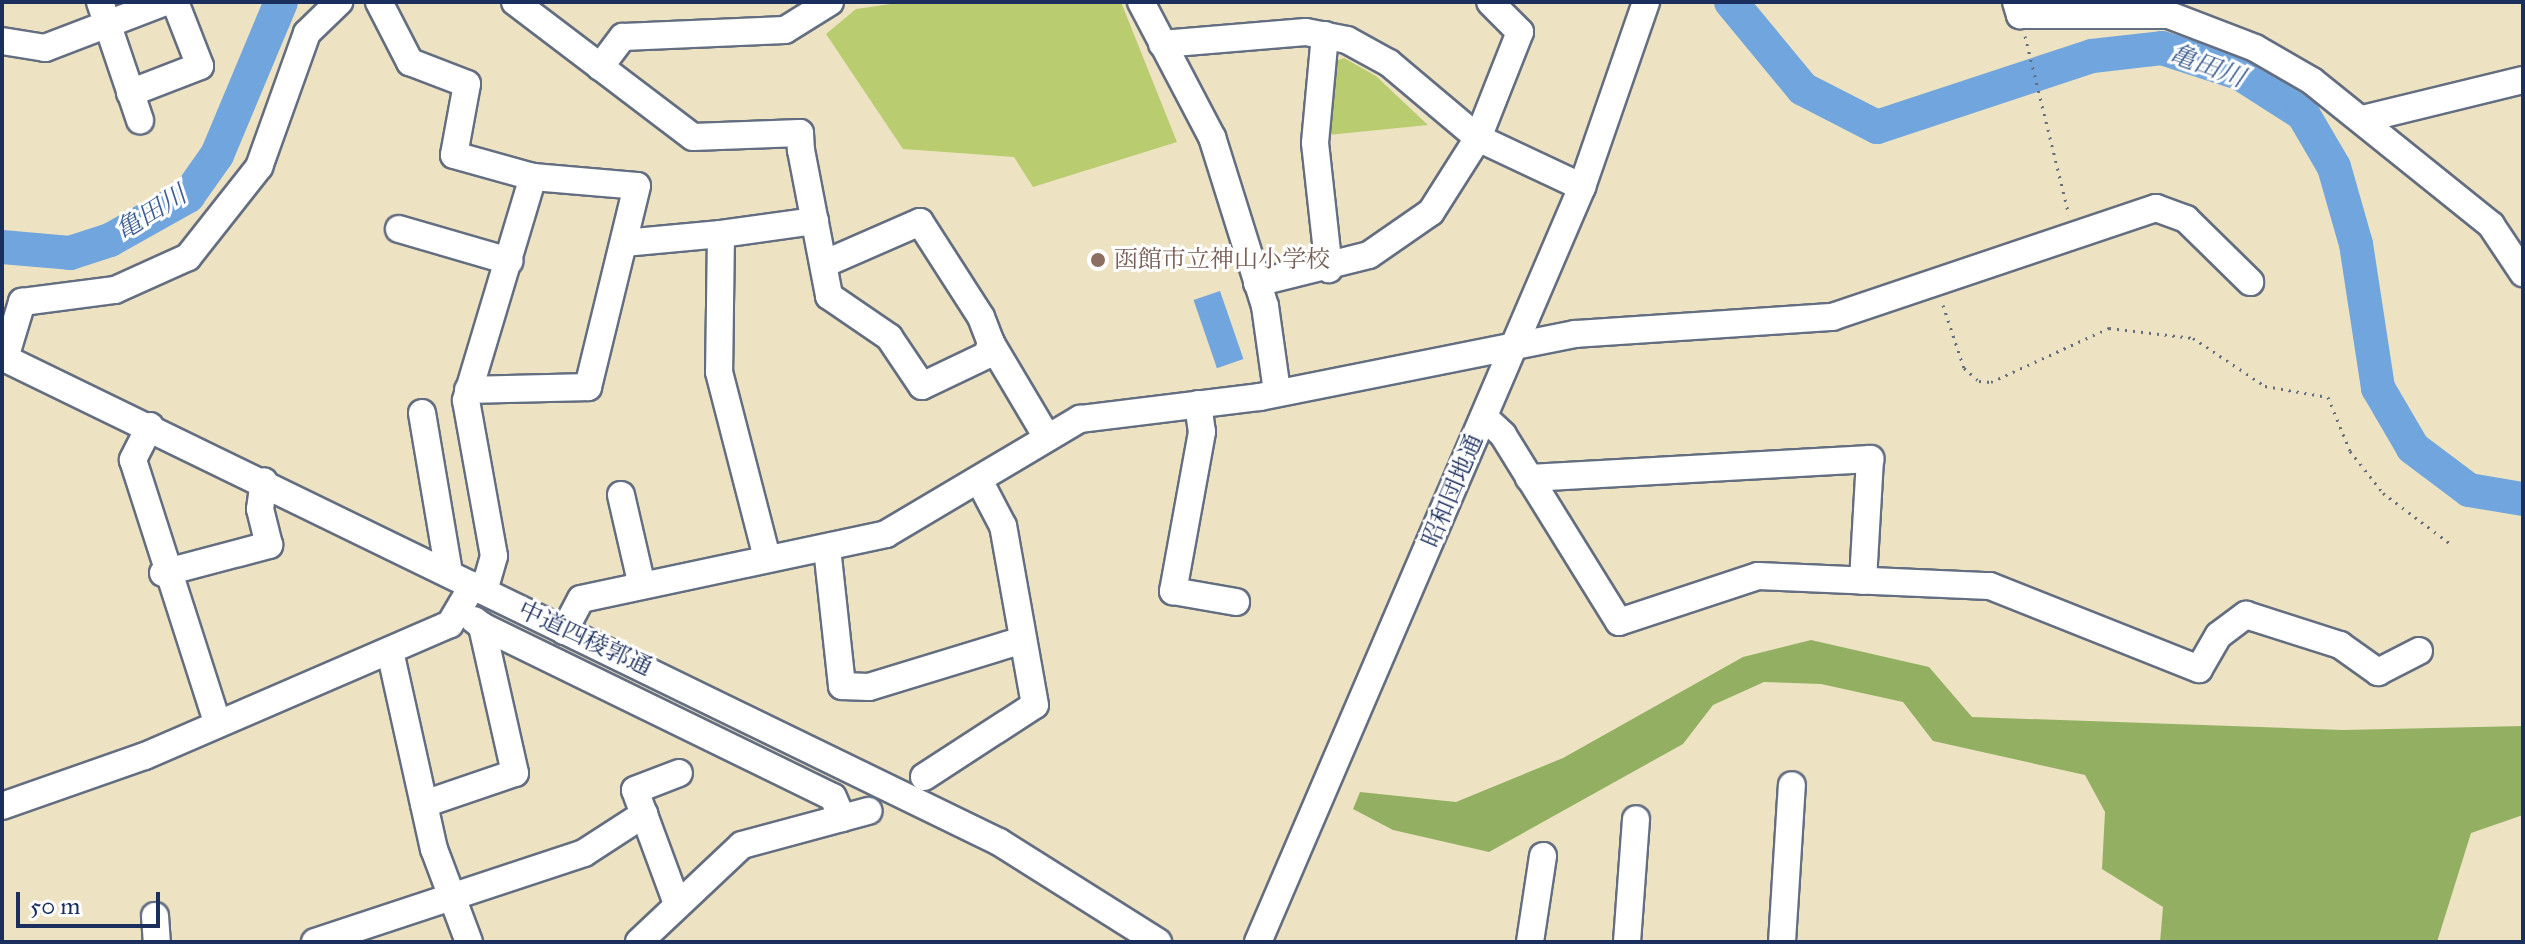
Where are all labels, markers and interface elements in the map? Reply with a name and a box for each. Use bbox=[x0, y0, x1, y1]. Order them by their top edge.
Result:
water label: 亀田川 bbox=[2165, 38, 2249, 94]
water label: 亀田川 bbox=[110, 179, 192, 247]
place label: 函館市立神山小学校 bbox=[1114, 246, 1330, 274]
marker: 函館市立神山小学校 bbox=[1089, 251, 1107, 269]
street label: 昭和団地通 bbox=[1416, 430, 1490, 552]
street label: 中道四稜郭通 bbox=[514, 596, 656, 682]
scale bar bbox=[20, 876, 164, 926]
text: 50 m bbox=[30, 891, 80, 921]

